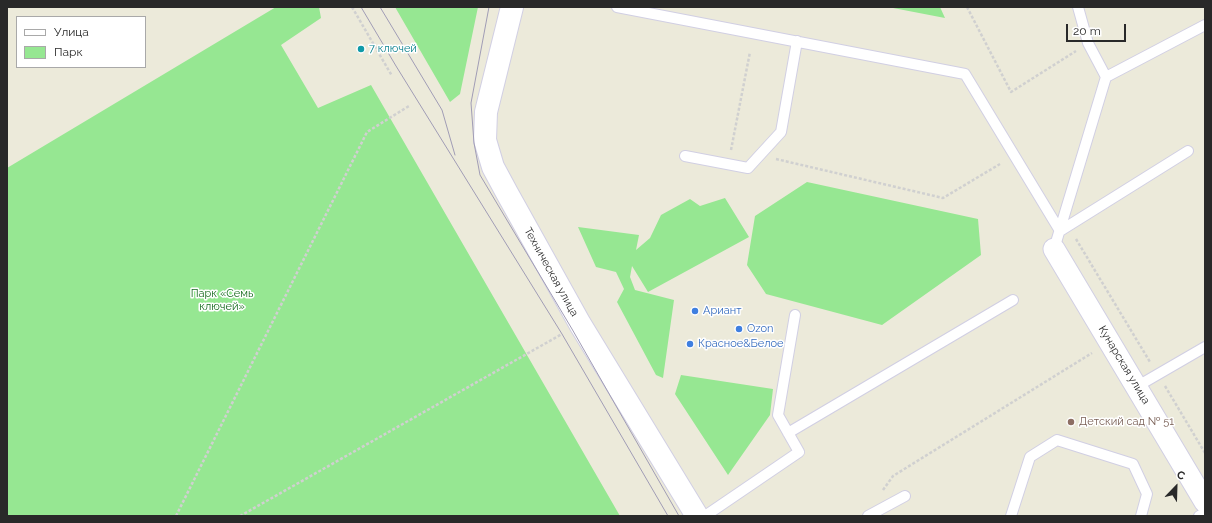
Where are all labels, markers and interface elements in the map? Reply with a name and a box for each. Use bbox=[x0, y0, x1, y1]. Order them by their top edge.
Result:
legend bbox=[16, 16, 146, 68]
scale bar bbox=[1068, 16, 1128, 42]
text: 20 m bbox=[1073, 24, 1101, 38]
text: Улица bbox=[54, 25, 89, 39]
place label: 7 ключей bbox=[369, 42, 417, 56]
marker: 7 ключей bbox=[356, 44, 366, 54]
text: Парк bbox=[54, 45, 83, 59]
street label: Техническая улица bbox=[521, 225, 581, 319]
park label: Парк «Семь ключей» bbox=[191, 287, 253, 313]
place label: Ариант bbox=[703, 304, 741, 318]
marker: Ариант bbox=[690, 306, 700, 316]
place label: Ozon bbox=[747, 322, 774, 336]
street label: Кунарская улица bbox=[1095, 323, 1153, 407]
marker: Ozon bbox=[734, 324, 744, 334]
place label: Красное&Белое bbox=[698, 337, 783, 351]
marker: Красное&Белое bbox=[685, 339, 695, 349]
place label: Детский сад № 51 bbox=[1079, 415, 1174, 429]
marker: Детский сад № 51 bbox=[1066, 417, 1076, 427]
north arrow bbox=[1156, 467, 1196, 507]
text: С bbox=[1175, 468, 1187, 483]

